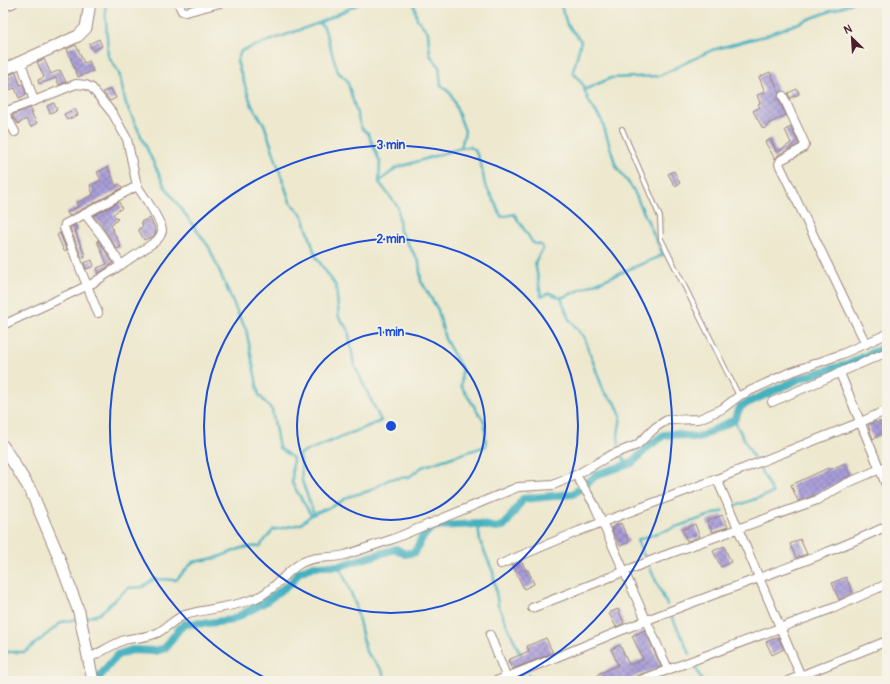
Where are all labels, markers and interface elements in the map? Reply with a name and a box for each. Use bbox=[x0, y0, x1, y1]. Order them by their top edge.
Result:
north arrow bbox=[832, 18, 872, 58]
text: N bbox=[842, 22, 855, 37]
text: 3 min bbox=[377, 138, 406, 153]
text: 2 min bbox=[377, 232, 406, 247]
text: 1 min bbox=[378, 325, 405, 340]
centre of rings bbox=[384, 419, 398, 433]

